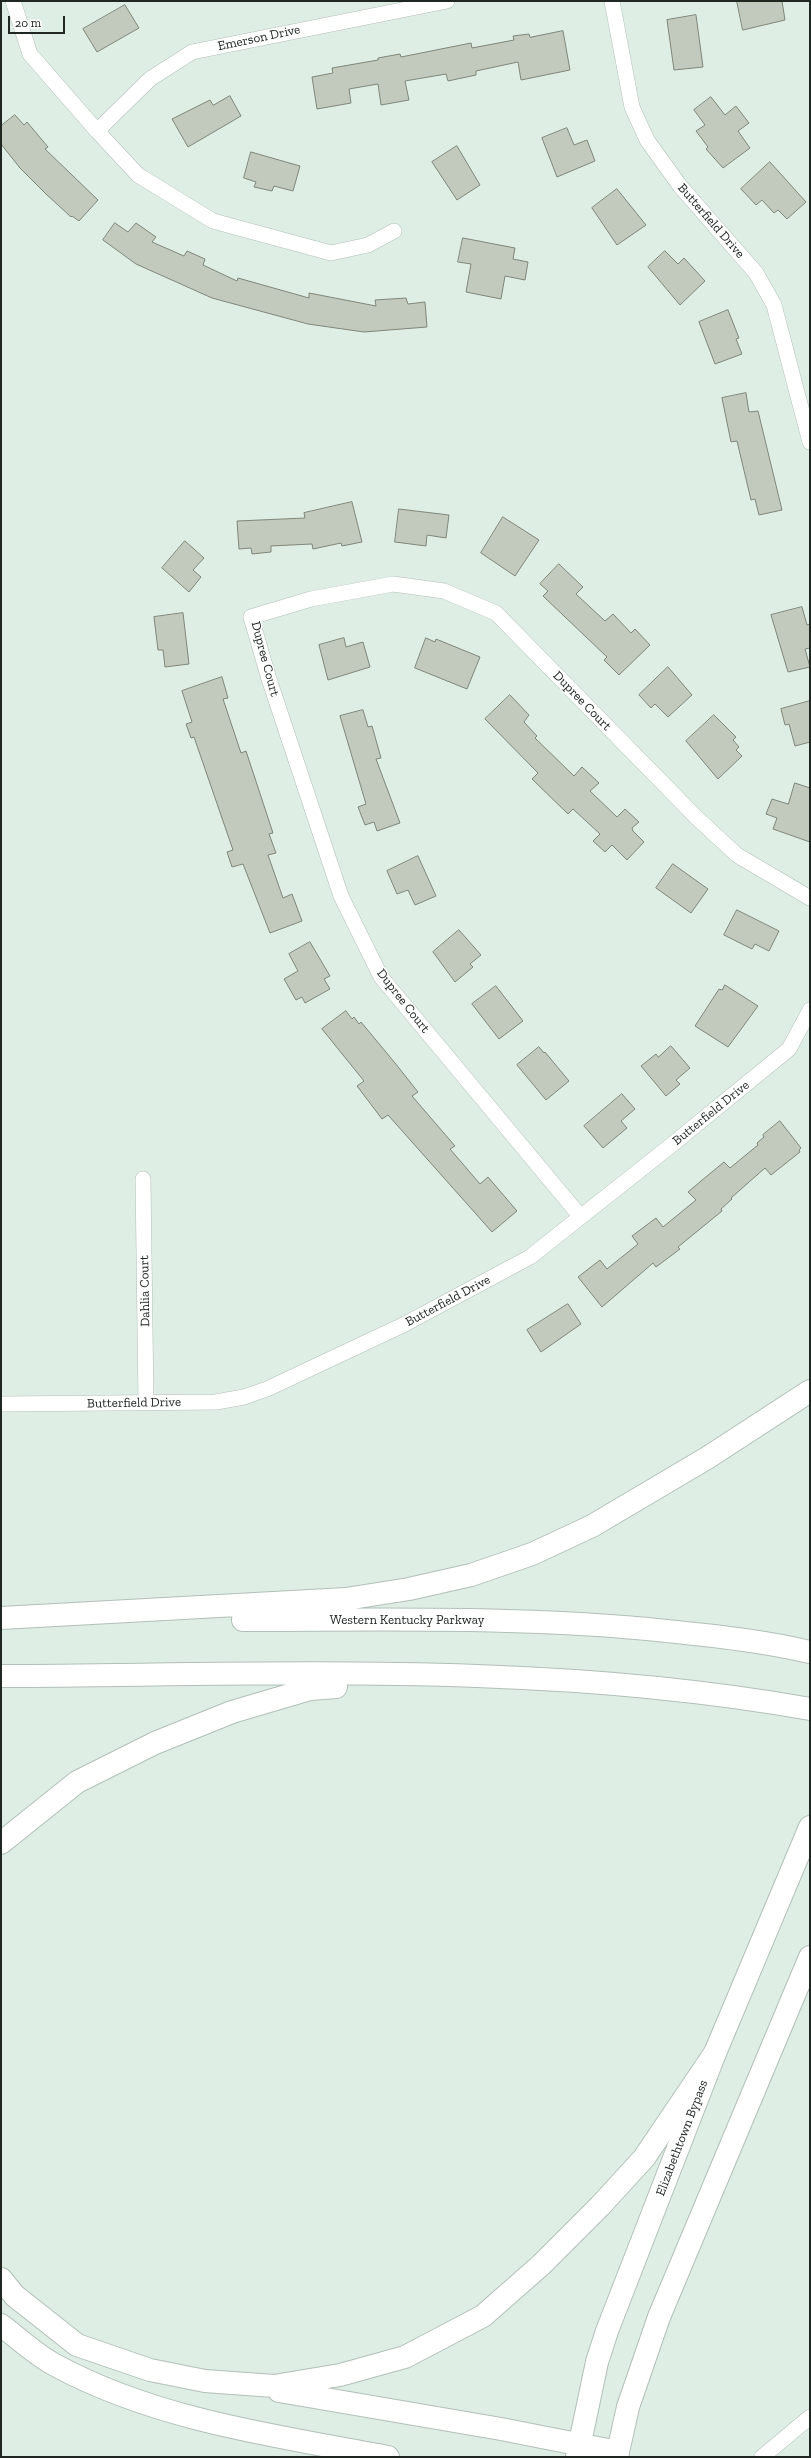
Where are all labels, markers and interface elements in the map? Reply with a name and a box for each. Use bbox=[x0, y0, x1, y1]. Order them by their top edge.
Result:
scale bar bbox=[10, 8, 67, 34]
text: 20 m bbox=[15, 16, 41, 30]
street label: Emerson Drive bbox=[216, 22, 302, 54]
street label: Butterfield Drive bbox=[674, 180, 748, 262]
street label: Dupree Court bbox=[248, 620, 282, 698]
street label: Dupree Court bbox=[550, 668, 614, 734]
street label: Dupree Court bbox=[373, 966, 433, 1036]
street label: Butterfield Drive bbox=[670, 1077, 752, 1149]
street label: Dahlia Court bbox=[137, 1255, 153, 1327]
street label: Butterfield Drive bbox=[403, 1272, 493, 1330]
street label: Butterfield Drive bbox=[87, 1394, 181, 1412]
street label: Western Kentucky Parkway bbox=[330, 1612, 484, 1628]
street label: Elizabethtown Bypass bbox=[653, 2078, 711, 2198]

